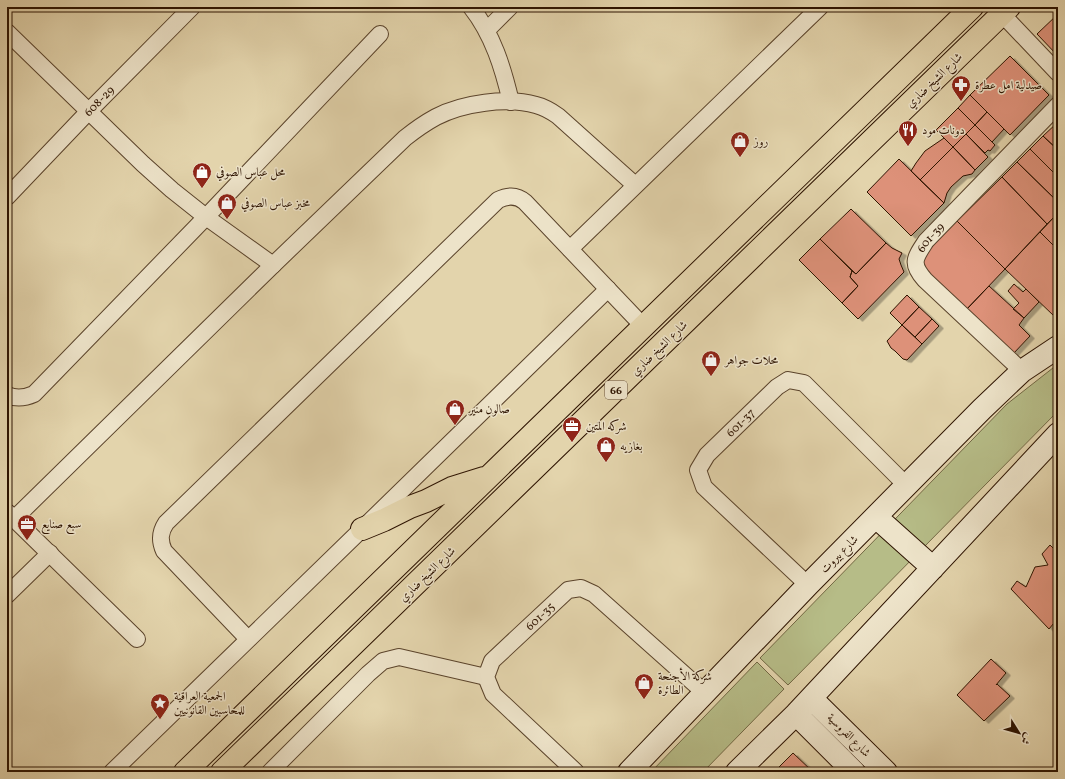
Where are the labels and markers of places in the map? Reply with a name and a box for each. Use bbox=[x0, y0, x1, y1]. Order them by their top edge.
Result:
pharmacy icon: صيدلية امل عطرة bbox=[950, 74, 972, 102]
place label: صيدلية امل عطرة bbox=[975, 78, 1042, 94]
restaurant icon: دونات مود bbox=[897, 119, 919, 147]
place label: دونات مود bbox=[922, 123, 965, 139]
shop icon: روز bbox=[729, 130, 751, 158]
place label: روز bbox=[753, 134, 769, 150]
shop icon: محل عباس الصوفي bbox=[191, 161, 213, 189]
place label: محل عباس الصوفي bbox=[216, 165, 286, 182]
shop icon: مخبز عباس الصوفي bbox=[216, 192, 238, 220]
place label: مخبز عباس الصوفي bbox=[241, 196, 311, 213]
shop icon: محلات جواهر bbox=[700, 349, 722, 377]
place label: محلات جواهر bbox=[723, 353, 779, 369]
shop icon: صالون منير bbox=[444, 398, 466, 426]
place label: صالون منير bbox=[467, 402, 510, 418]
office icon: شركه المتين bbox=[561, 415, 583, 443]
place label: شركه المتين bbox=[586, 418, 627, 435]
shop icon: بغازيه bbox=[595, 435, 617, 463]
place label: بغازيه bbox=[620, 439, 643, 455]
office icon: سبع صنايع bbox=[16, 513, 38, 541]
place label: سبع صنايع bbox=[41, 517, 81, 535]
place label: شركة الأجنحة الطائرة bbox=[658, 667, 712, 699]
shop icon: شركة الأجنحة الطائرة bbox=[633, 672, 655, 700]
place label: الجمعية العراقية للمحاسبين القانونيين bbox=[174, 689, 245, 719]
place icon: الجمعية العراقية للمحاسبين القانونيين bbox=[149, 692, 171, 720]

